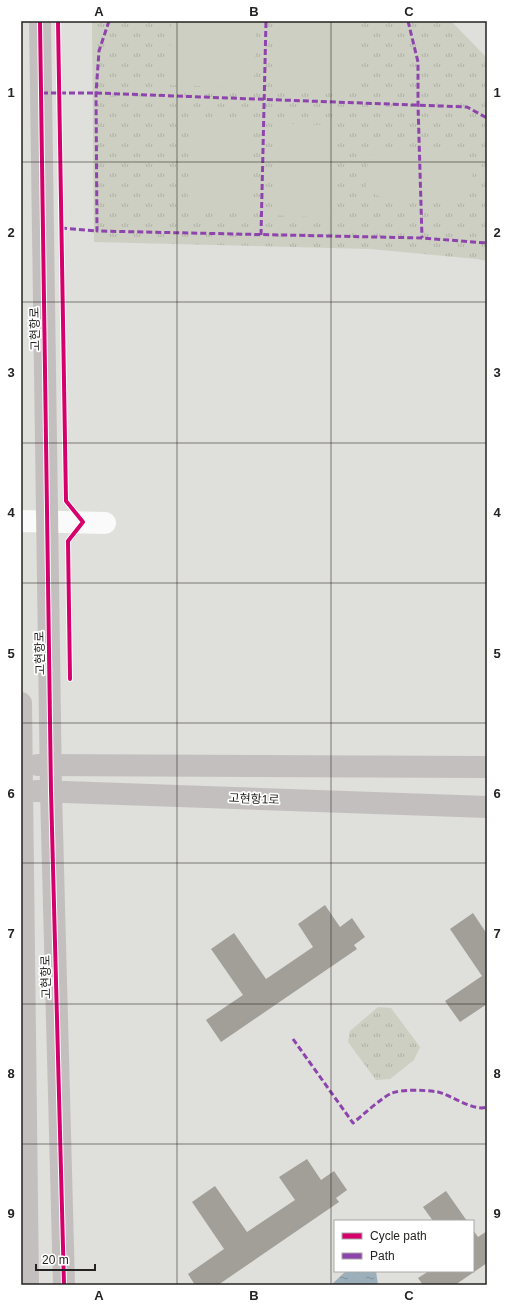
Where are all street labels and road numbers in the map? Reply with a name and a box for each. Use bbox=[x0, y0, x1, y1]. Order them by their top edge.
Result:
street label: 고현항로 bbox=[28, 307, 42, 351]
street label: 고현항로 bbox=[33, 631, 47, 675]
street label: 고현항1로 bbox=[228, 791, 280, 807]
street label: 고현항로 bbox=[39, 955, 53, 999]

